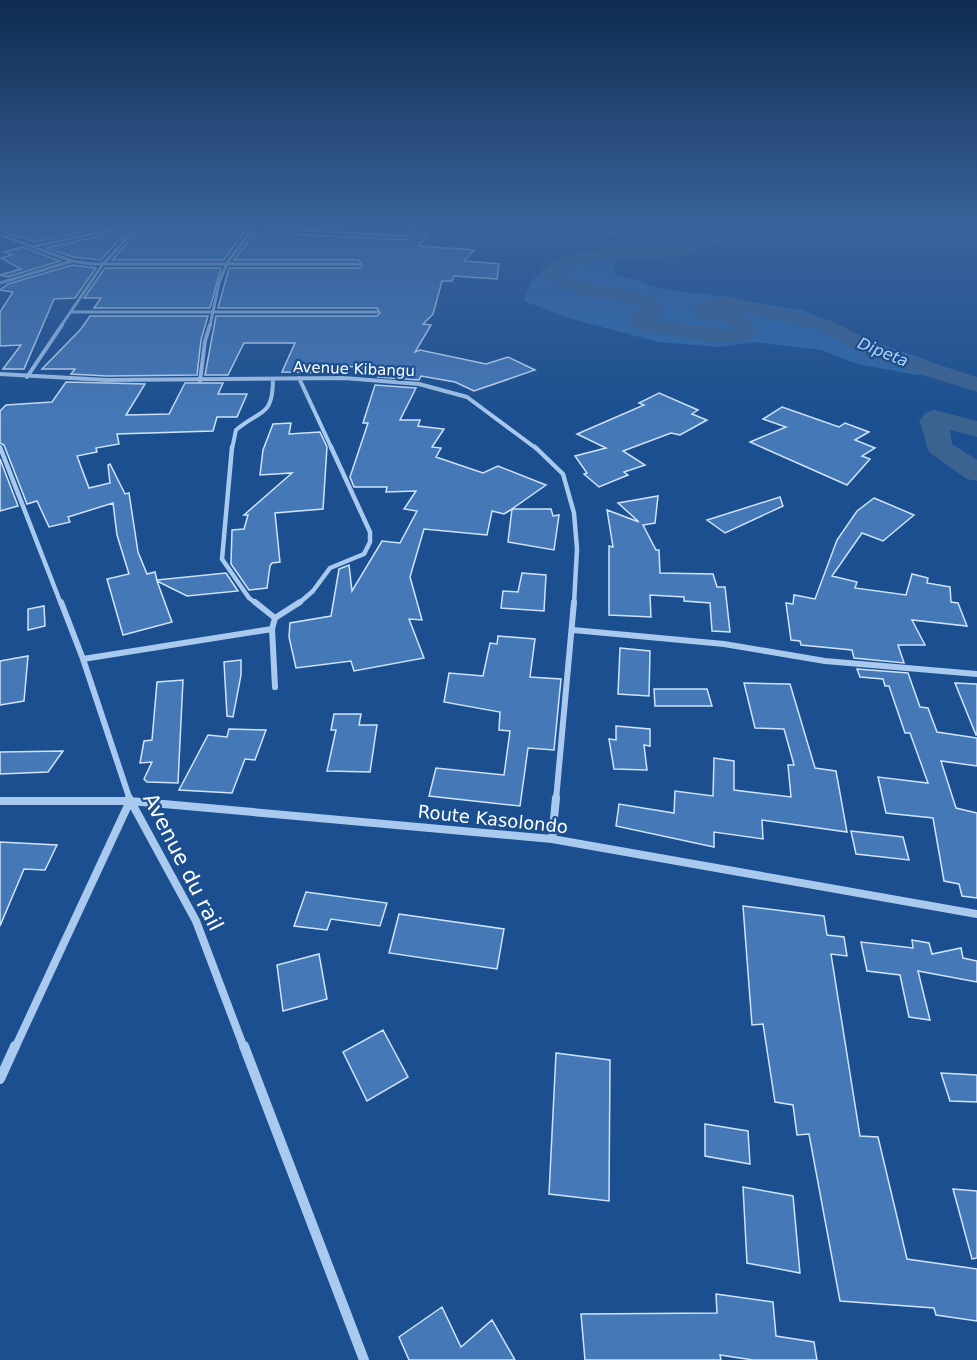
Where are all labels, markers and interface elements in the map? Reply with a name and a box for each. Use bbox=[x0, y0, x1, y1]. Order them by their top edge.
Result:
water label: Dipeta bbox=[855, 333, 911, 371]
street label: Avenue Kibangu bbox=[293, 358, 415, 380]
street label: Avenue du rail bbox=[138, 789, 228, 935]
street label: Route Kasolondo bbox=[417, 801, 569, 837]

